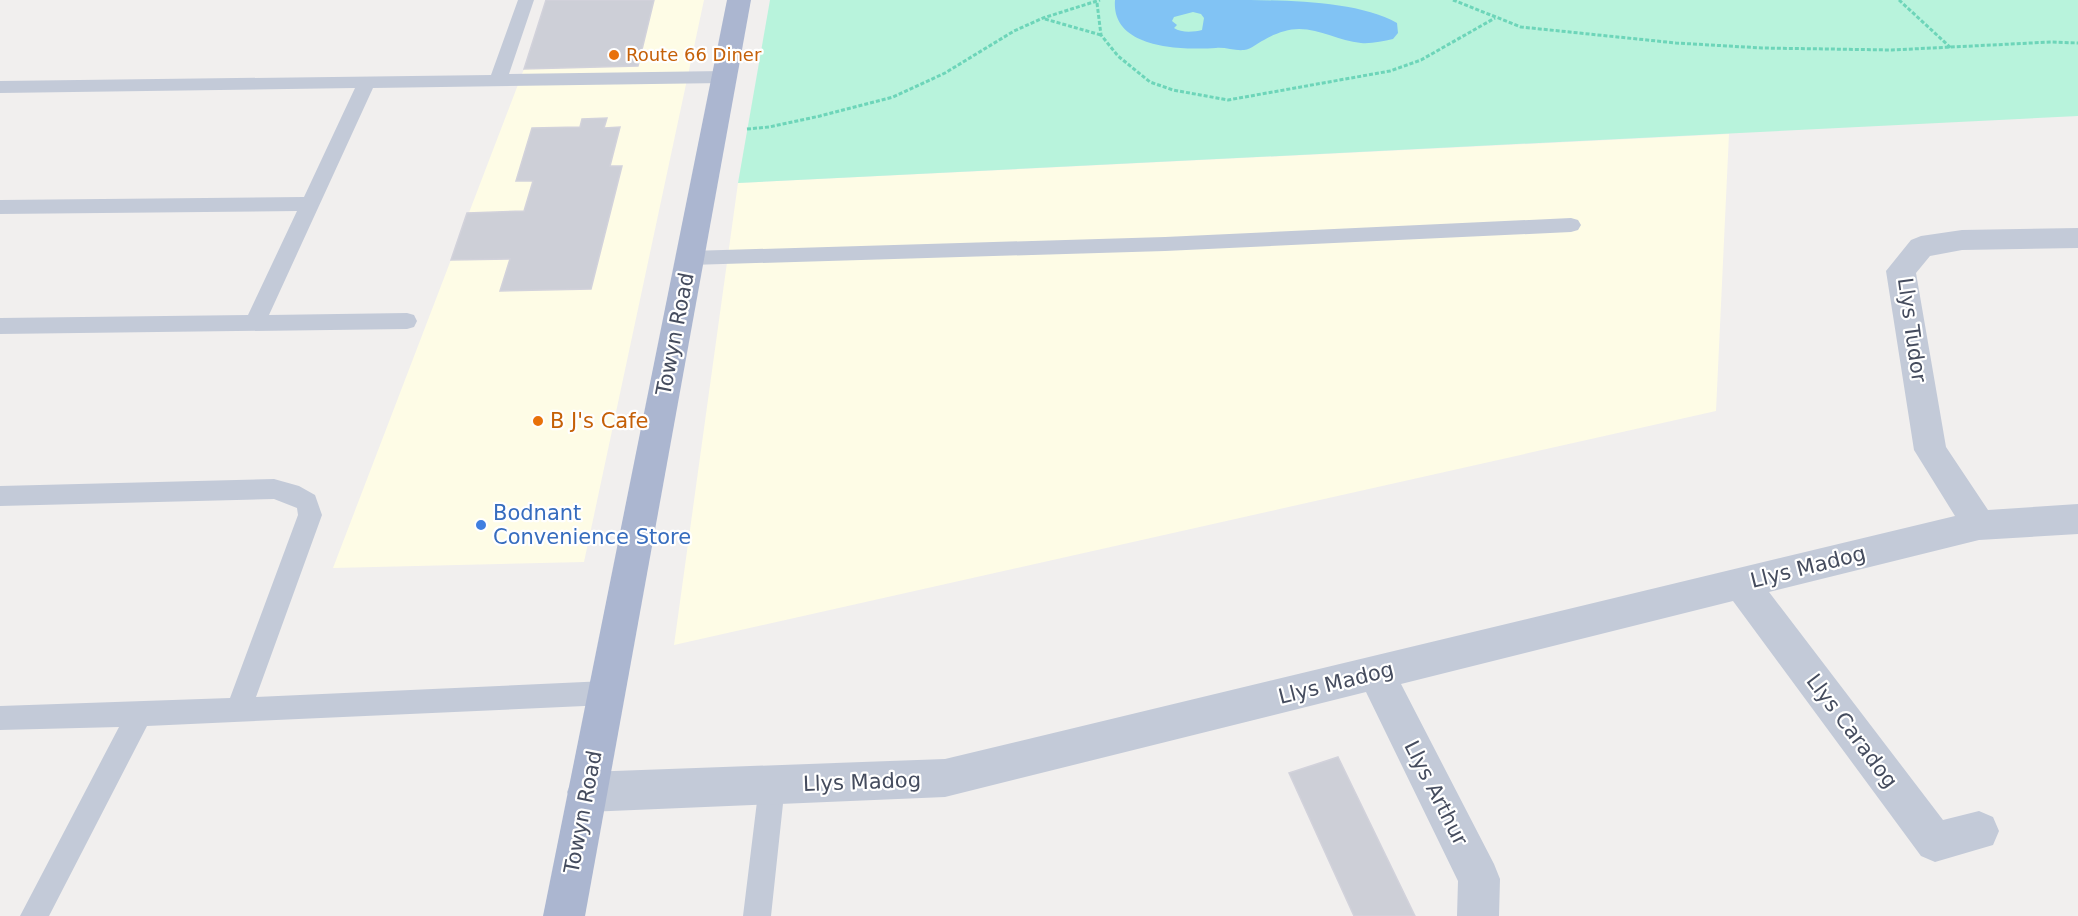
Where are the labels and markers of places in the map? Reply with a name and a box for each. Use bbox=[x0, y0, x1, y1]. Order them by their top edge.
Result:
place label: Route 66 Diner bbox=[626, 44, 762, 65]
marker: Route 66 Diner bbox=[607, 48, 621, 62]
place label: B J's Cafe bbox=[550, 409, 649, 433]
marker: B J's Cafe bbox=[531, 414, 545, 428]
place label: Bodnant Convenience Store bbox=[493, 501, 691, 549]
marker: Bodnant Convenience Store bbox=[474, 518, 488, 532]

